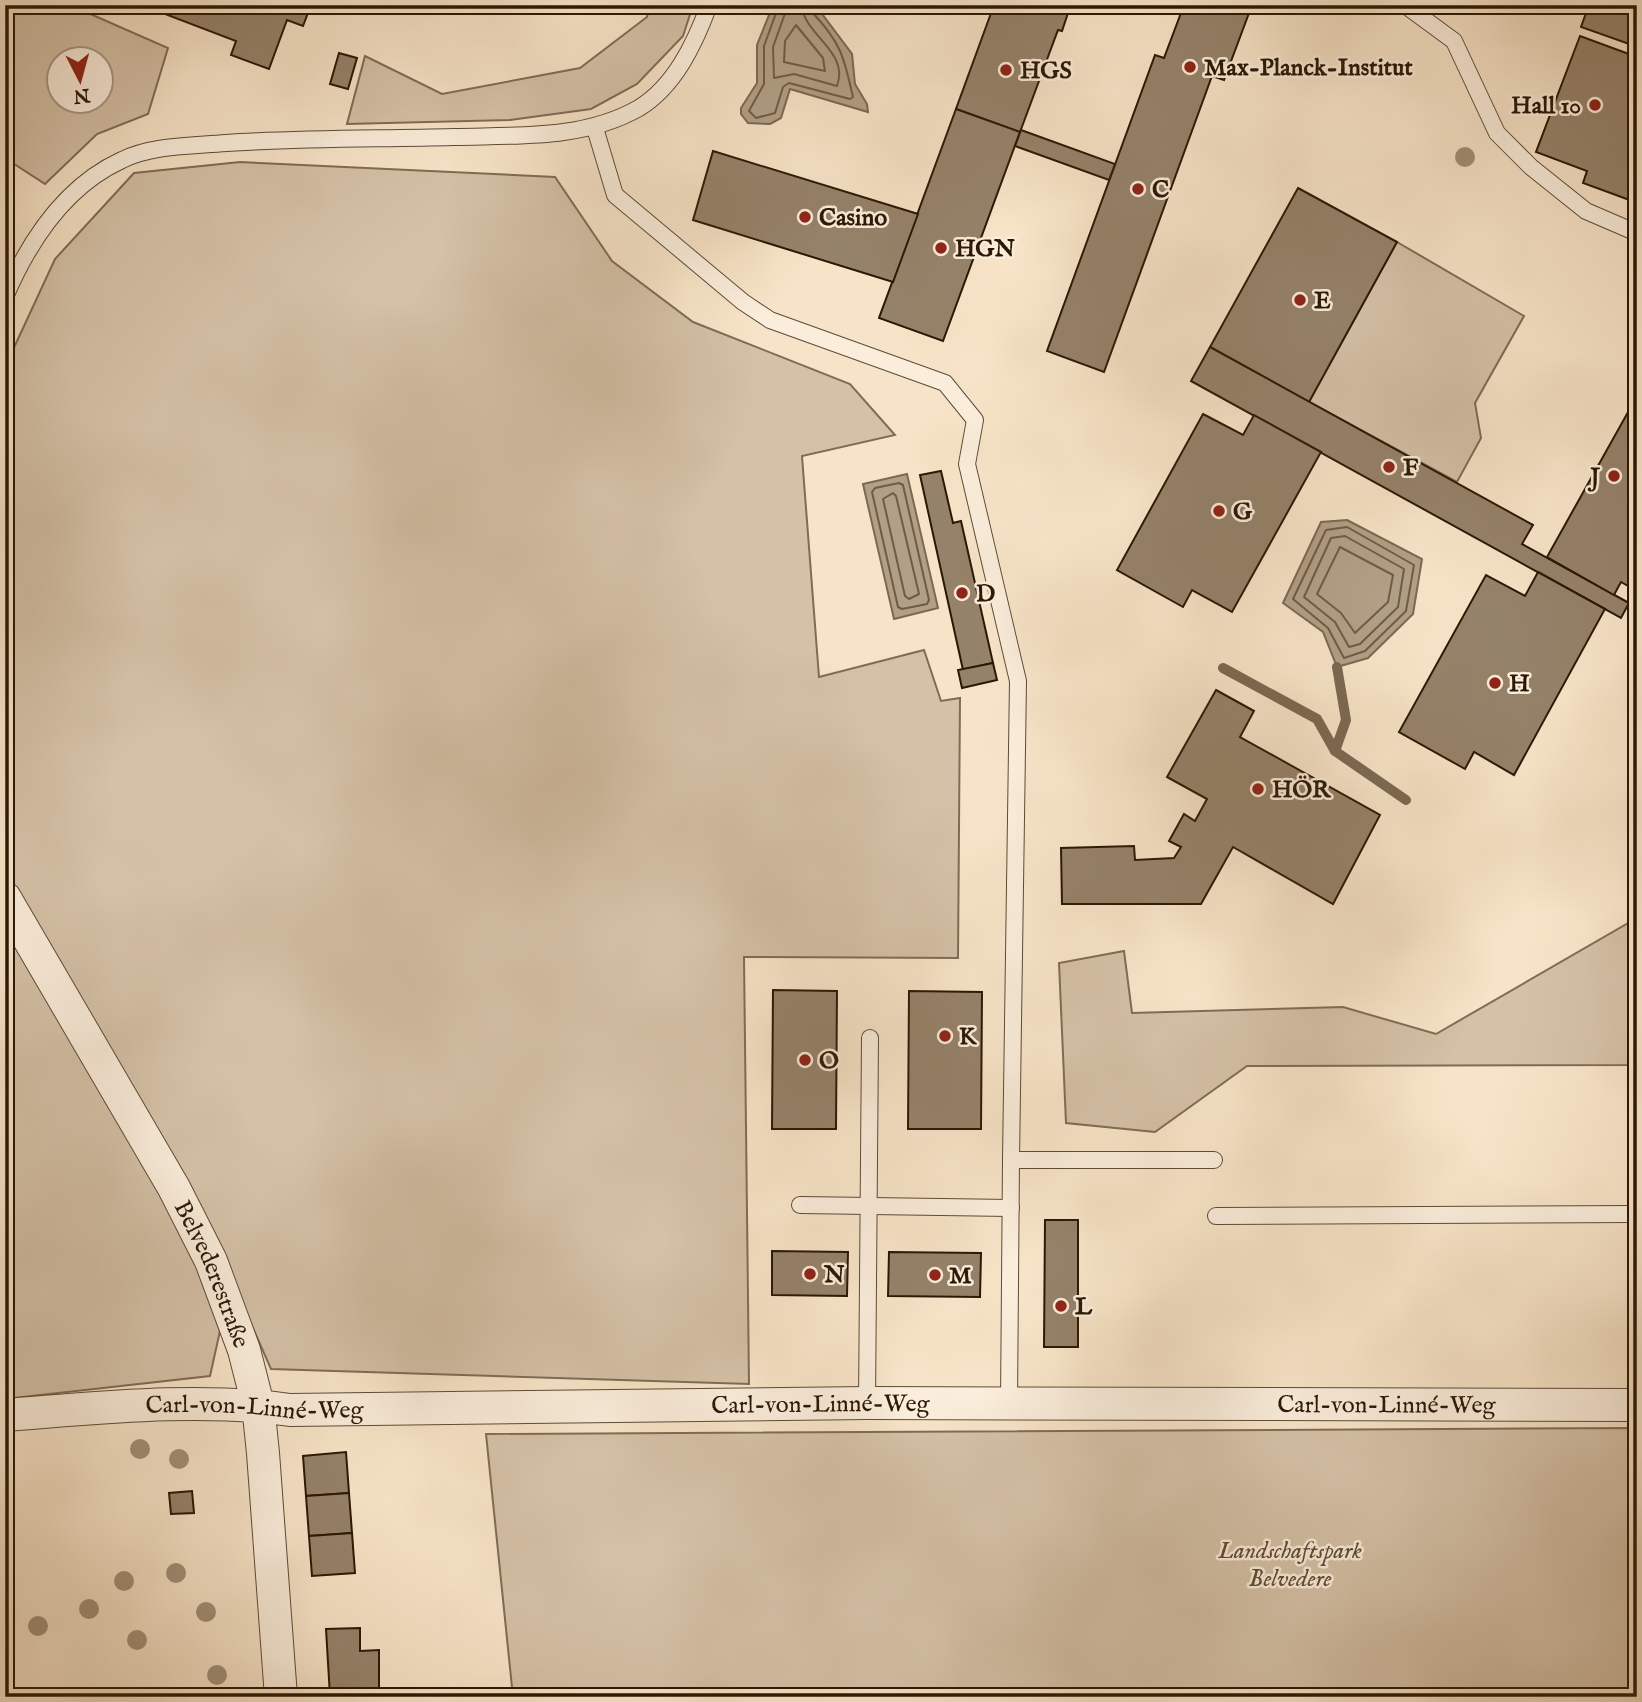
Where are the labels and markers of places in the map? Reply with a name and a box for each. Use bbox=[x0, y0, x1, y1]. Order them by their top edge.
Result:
place label: Max-Planck-Institut bbox=[1204, 53, 1413, 84]
place label: HGS bbox=[1020, 56, 1072, 87]
marker: Max-Planck-Institut bbox=[1182, 59, 1198, 75]
marker: HGS bbox=[998, 62, 1014, 78]
place label: Hall 10 bbox=[1511, 91, 1581, 122]
marker: Hall 10 bbox=[1587, 97, 1603, 113]
place label: C bbox=[1152, 175, 1169, 206]
marker: C bbox=[1130, 181, 1146, 197]
place label: Casino bbox=[819, 203, 887, 234]
marker: Casino bbox=[797, 209, 813, 225]
place label: HGN bbox=[955, 234, 1015, 265]
marker: HGN bbox=[933, 240, 949, 256]
place label: E bbox=[1314, 286, 1331, 317]
marker: E bbox=[1292, 292, 1308, 308]
place label: F bbox=[1403, 453, 1419, 484]
marker: F bbox=[1381, 459, 1397, 475]
place label: J bbox=[1587, 462, 1600, 493]
marker: J bbox=[1606, 468, 1622, 484]
place label: G bbox=[1233, 497, 1253, 528]
marker: G bbox=[1211, 503, 1227, 519]
place label: D bbox=[976, 579, 995, 610]
marker: D bbox=[954, 585, 970, 601]
place label: H bbox=[1509, 669, 1530, 700]
marker: H bbox=[1487, 675, 1503, 691]
place label: HÖR bbox=[1272, 775, 1332, 806]
marker: HÖR bbox=[1250, 781, 1266, 797]
place label: K bbox=[959, 1022, 978, 1053]
marker: K bbox=[937, 1028, 953, 1044]
place label: O bbox=[819, 1046, 839, 1077]
marker: O bbox=[797, 1052, 813, 1068]
place label: N bbox=[823, 1260, 845, 1291]
place label: M bbox=[949, 1261, 972, 1292]
marker: N bbox=[802, 1266, 818, 1282]
marker: M bbox=[927, 1267, 943, 1283]
place label: L bbox=[1075, 1292, 1093, 1323]
marker: L bbox=[1053, 1298, 1069, 1314]

